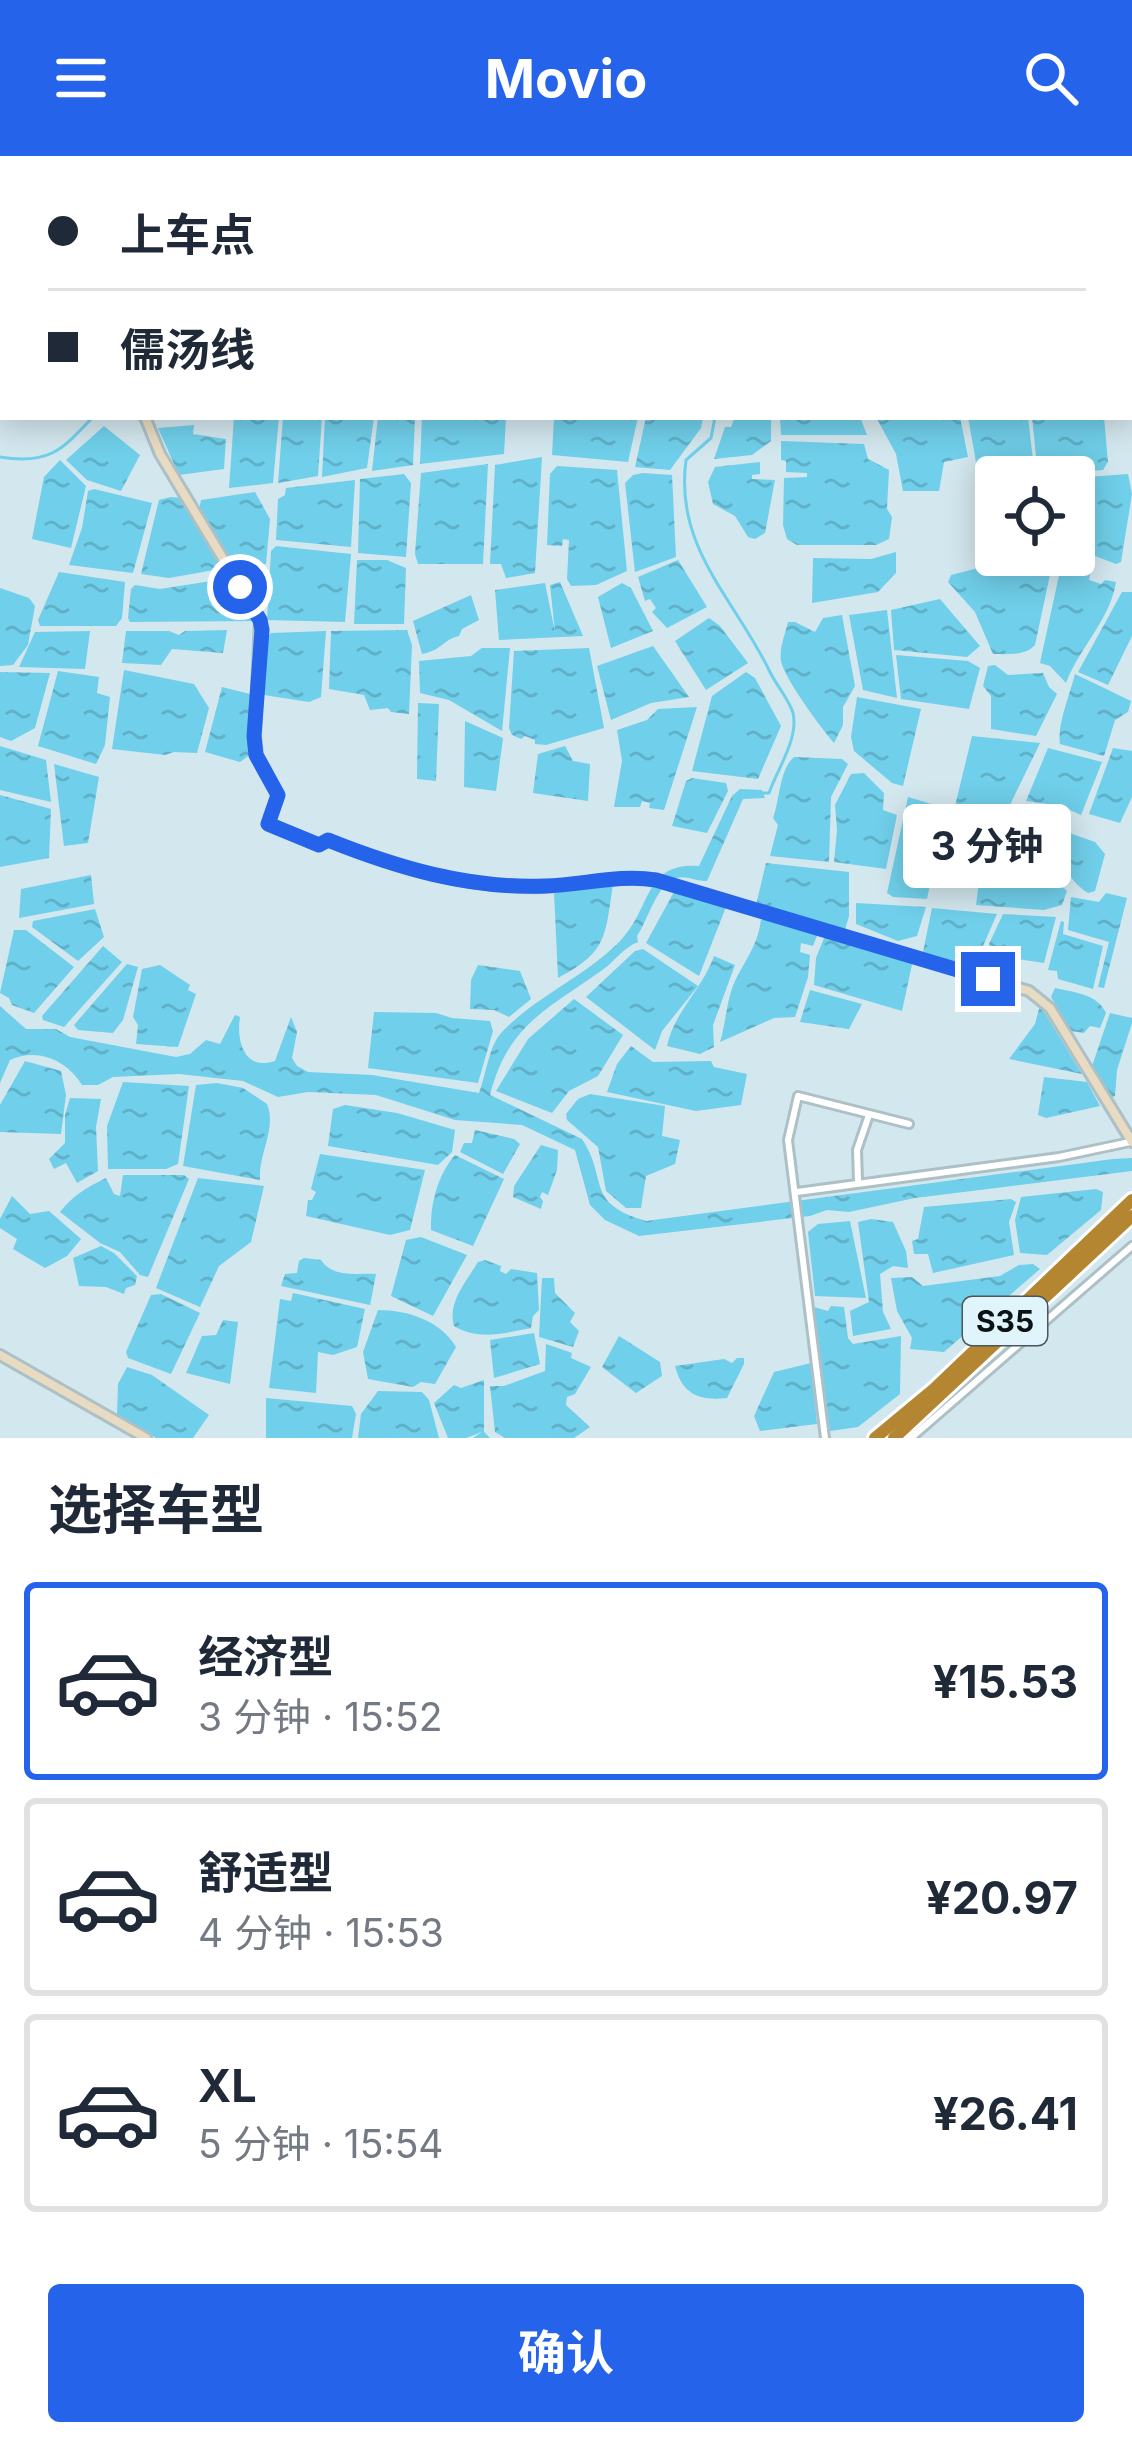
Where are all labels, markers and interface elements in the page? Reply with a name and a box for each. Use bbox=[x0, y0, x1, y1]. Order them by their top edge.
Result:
icon: menu bbox=[48, 45, 114, 111]
icon: search bbox=[1018, 45, 1084, 111]
text: Movio bbox=[485, 46, 647, 111]
text: 上车点 bbox=[120, 207, 255, 262]
text: 儒汤线 bbox=[120, 322, 255, 377]
map controls bbox=[975, 456, 1095, 576]
button: locate bbox=[975, 456, 1095, 576]
route start bbox=[213, 560, 267, 614]
callout: 3 分钟 bbox=[904, 805, 1072, 889]
text: 3 分钟 bbox=[931, 822, 1043, 869]
route end bbox=[961, 952, 1015, 1006]
road number: S35 bbox=[963, 1297, 1047, 1345]
text: 选择车型 bbox=[48, 1477, 264, 1542]
icon: car bbox=[54, 1627, 162, 1735]
text: 经济型 bbox=[198, 1629, 333, 1684]
text: ¥15.53 bbox=[933, 1654, 1078, 1709]
text: 3 分钟 · 15:52 bbox=[198, 1693, 443, 1740]
icon: car bbox=[54, 1843, 162, 1951]
text: 舒适型 bbox=[198, 1845, 333, 1900]
text: ¥20.97 bbox=[926, 1870, 1078, 1925]
text: 4 分钟 · 15:53 bbox=[198, 1909, 444, 1956]
text: XL bbox=[198, 2058, 257, 2113]
icon: car bbox=[54, 2059, 162, 2167]
text: ¥26.41 bbox=[933, 2086, 1078, 2141]
text: 5 分钟 · 15:54 bbox=[198, 2120, 444, 2167]
button: 确认 bbox=[48, 2284, 1084, 2422]

